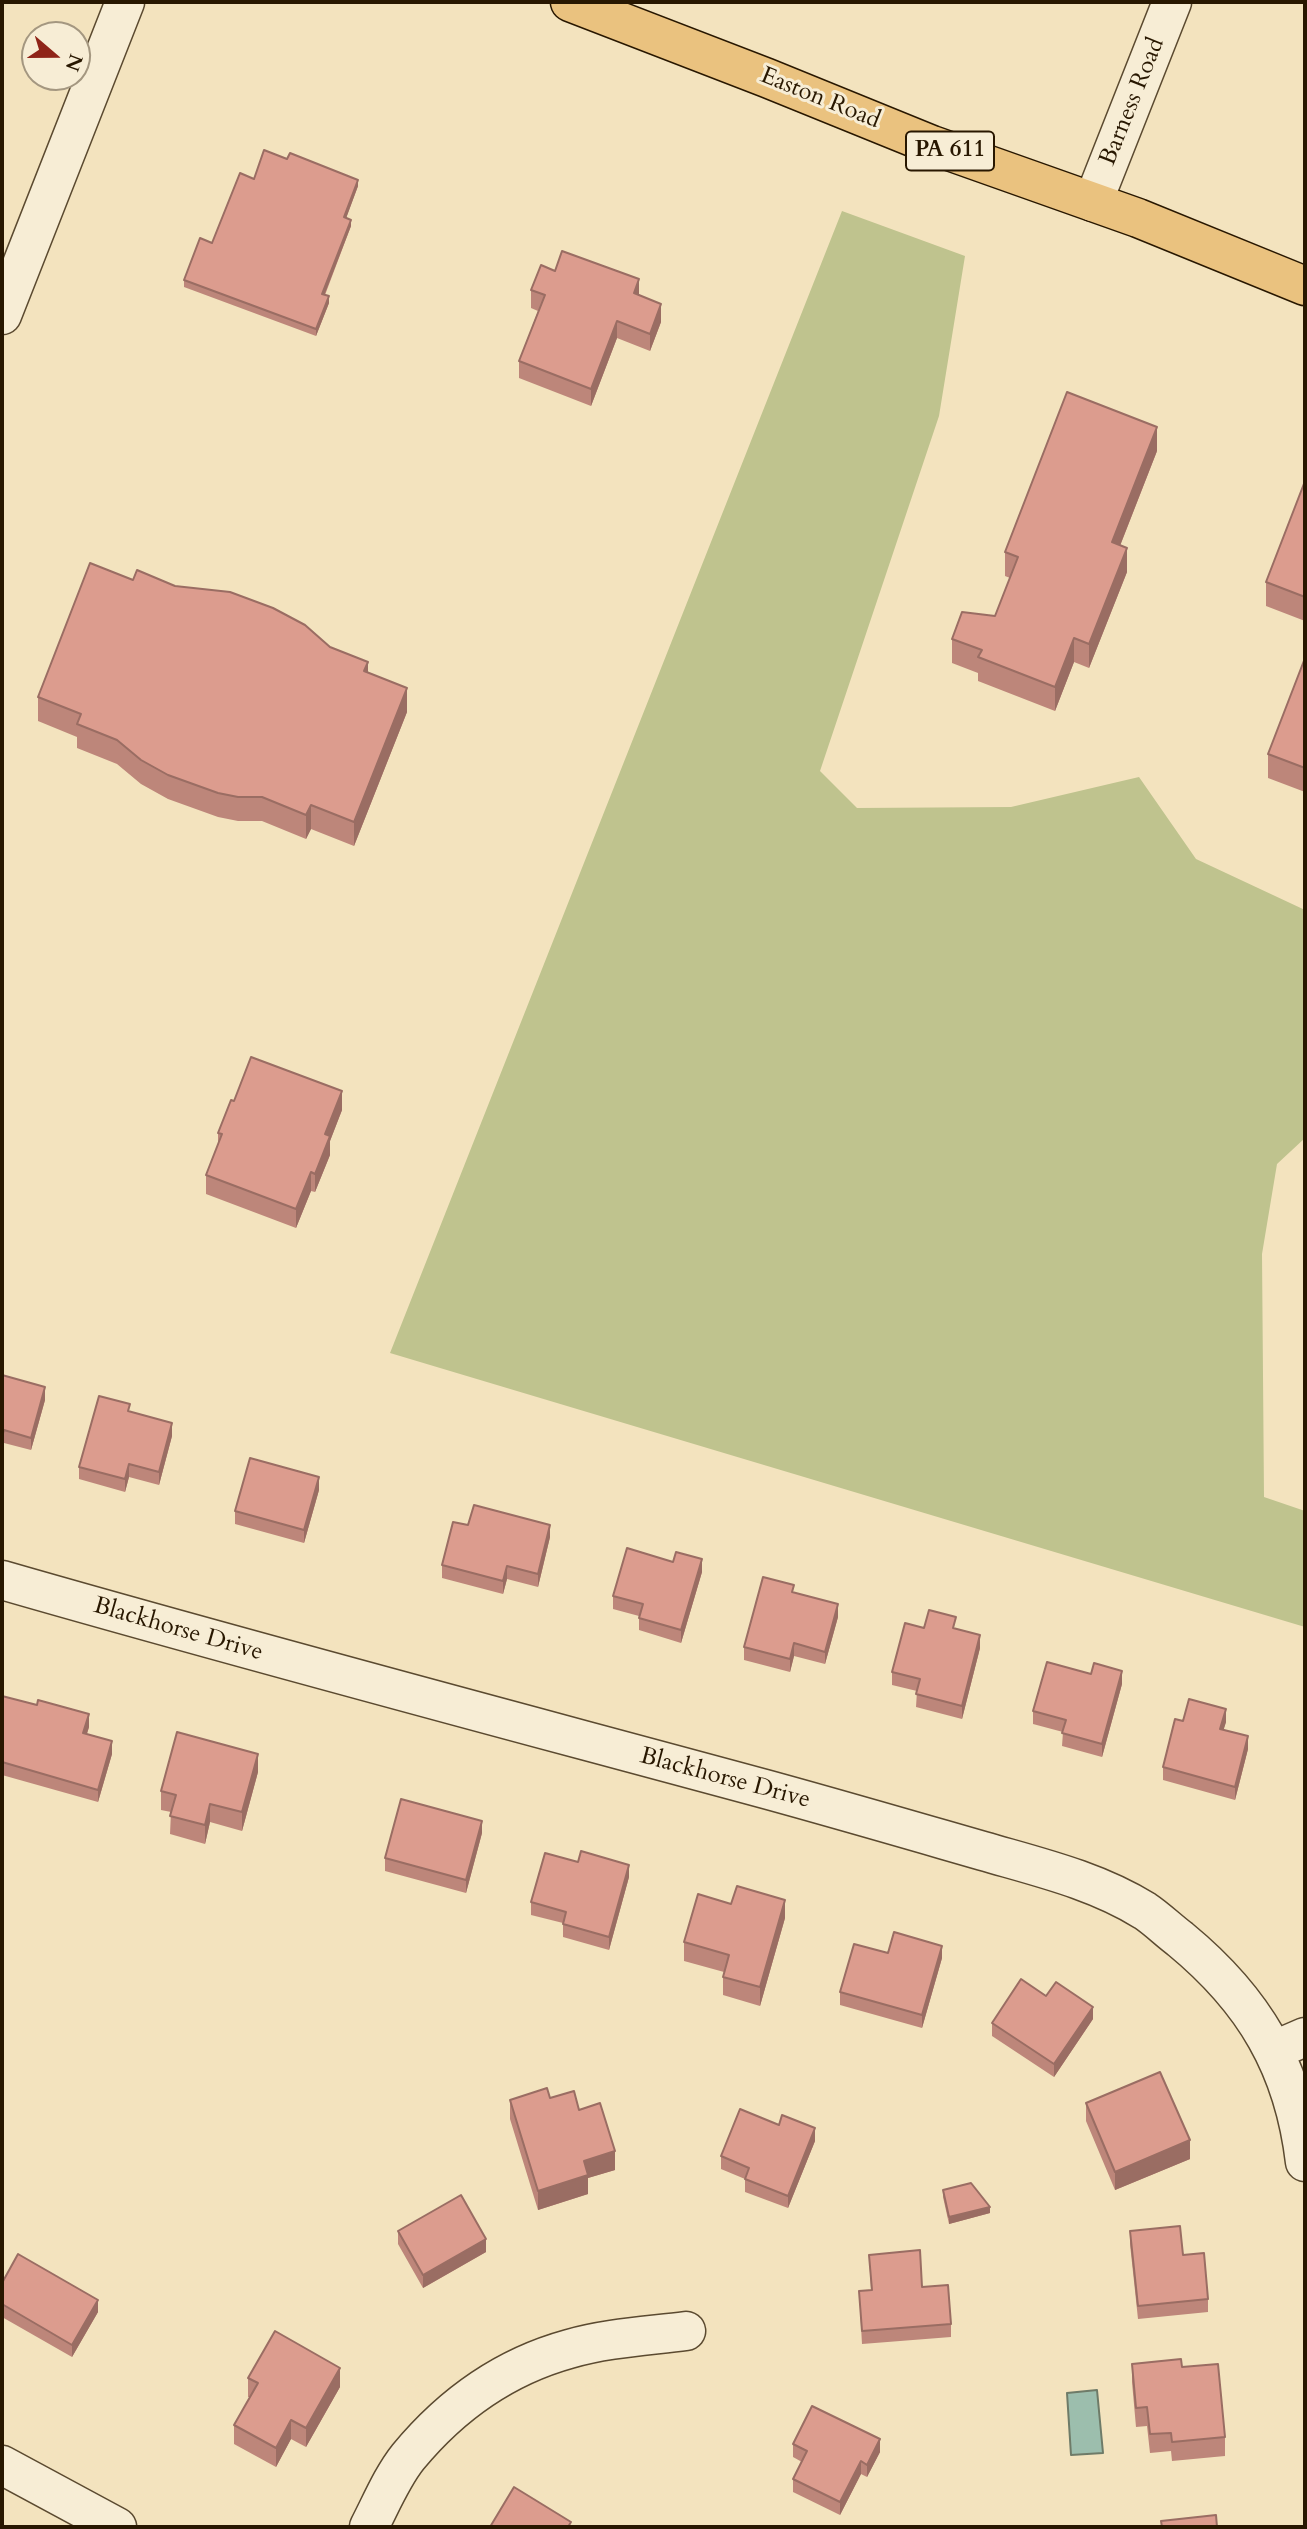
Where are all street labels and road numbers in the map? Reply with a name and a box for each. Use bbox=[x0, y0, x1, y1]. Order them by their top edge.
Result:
street label: Barness Road bbox=[1094, 34, 1172, 170]
street label: Easton Road bbox=[756, 62, 884, 136]
road number: PA 611 bbox=[906, 132, 994, 170]
street label: Blackhorse Drive bbox=[90, 1592, 266, 1668]
street label: Blackhorse Drive bbox=[637, 1742, 813, 1816]

